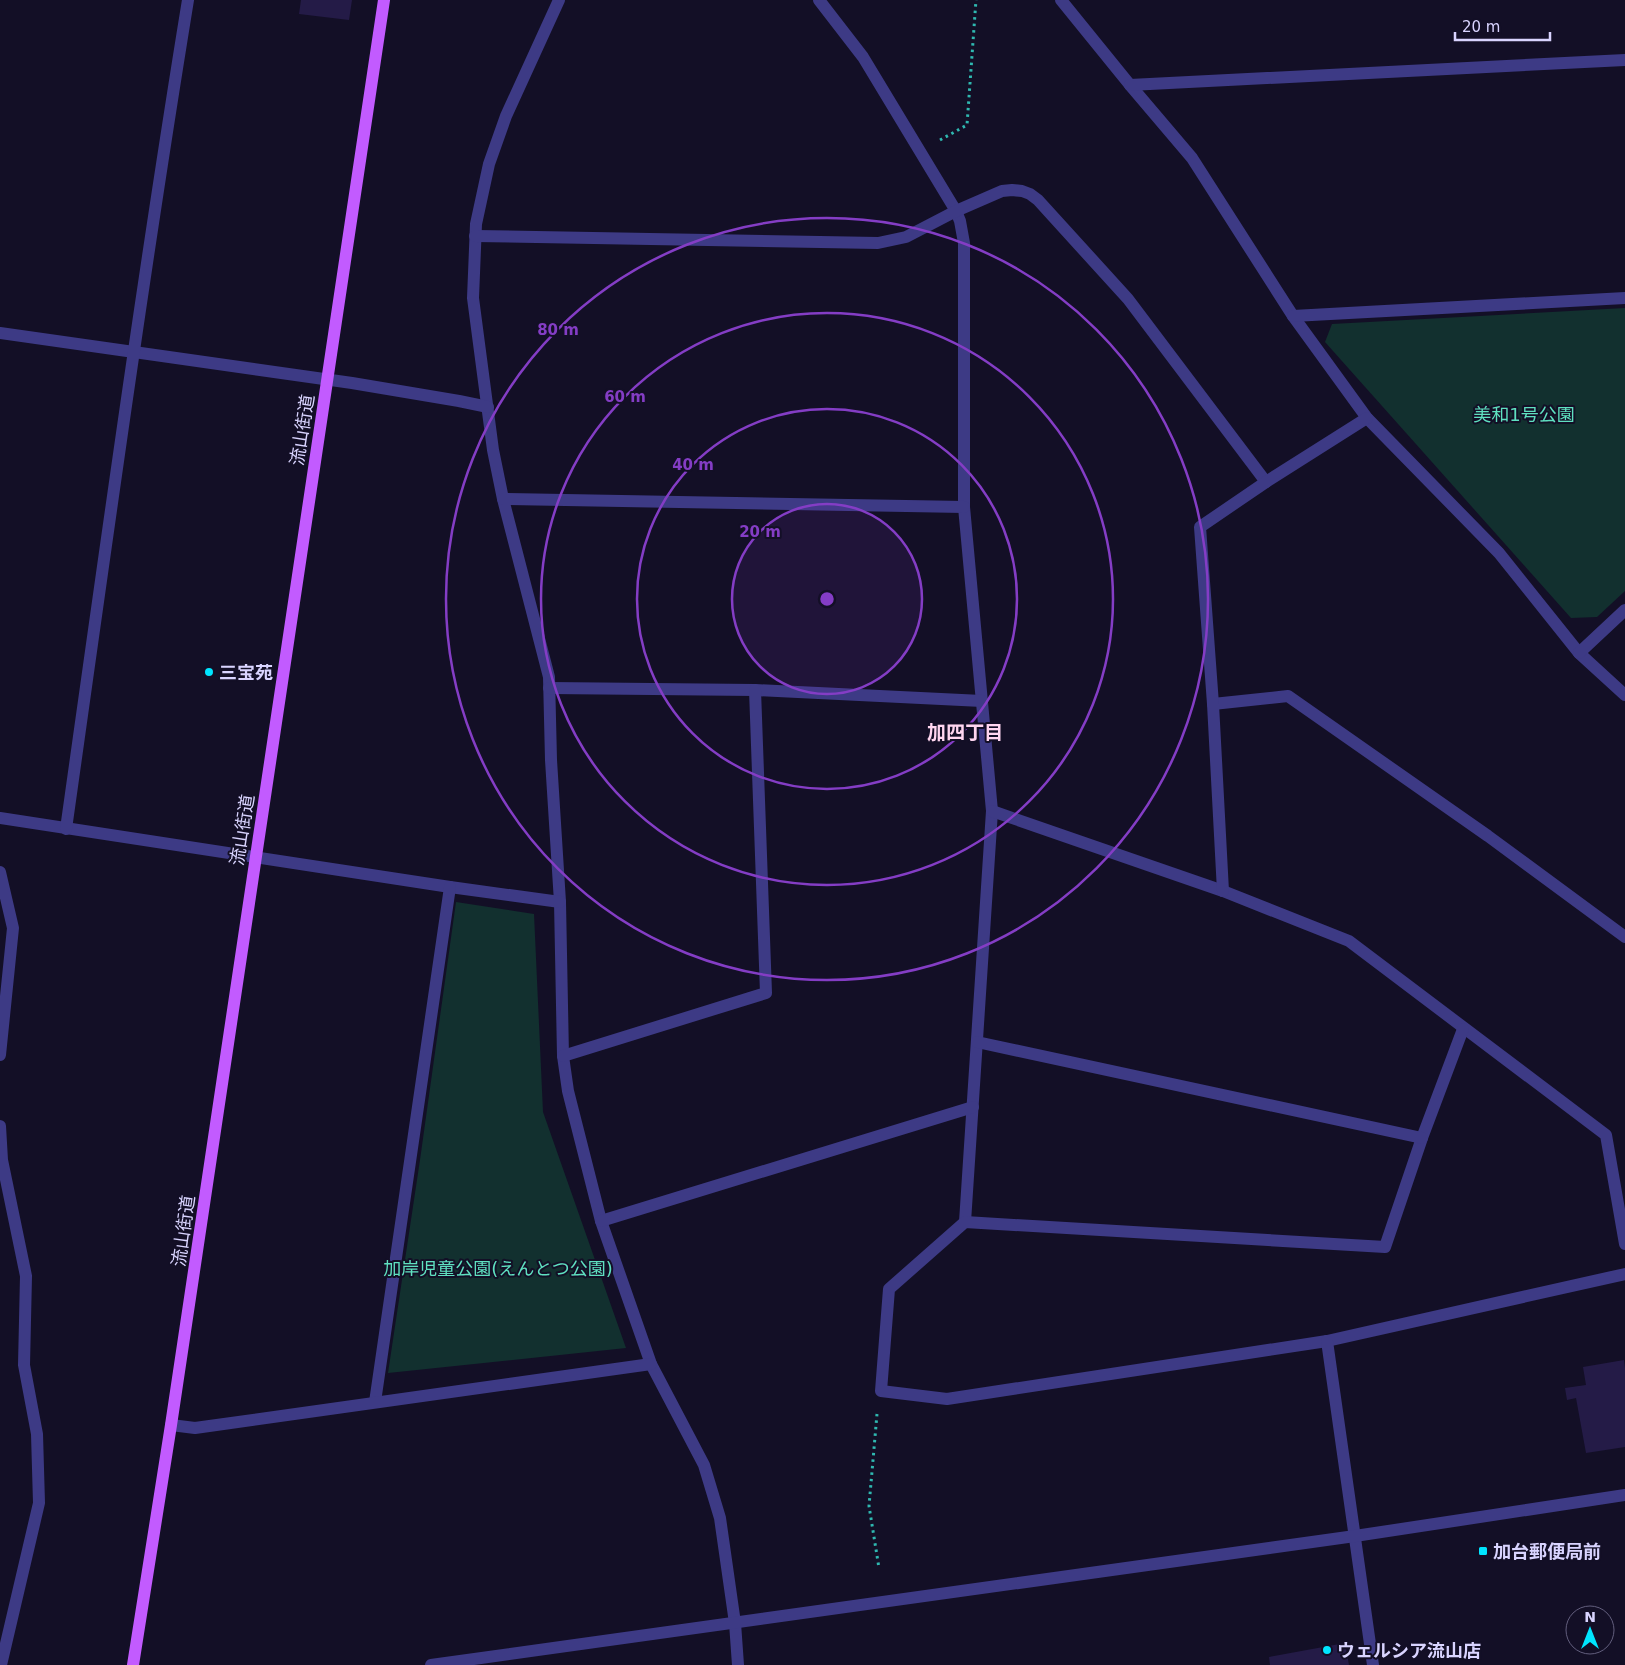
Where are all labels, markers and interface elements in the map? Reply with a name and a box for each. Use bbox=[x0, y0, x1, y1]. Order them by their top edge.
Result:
scale bar bbox=[1455, 10, 1550, 42]
text: 20 m bbox=[1462, 18, 1500, 36]
text: 80 m bbox=[537, 321, 579, 339]
text: 60 m bbox=[604, 388, 646, 406]
street label: 流山街道 bbox=[286, 393, 318, 467]
park label: 美和1号公園 bbox=[1473, 404, 1575, 425]
text: 40 m bbox=[672, 456, 714, 474]
text: 20 m bbox=[739, 523, 781, 541]
centre of rings bbox=[818, 590, 836, 608]
place label: 三宝苑 bbox=[219, 662, 273, 683]
marker: 三宝苑 bbox=[203, 666, 215, 678]
district label: 加四丁目 bbox=[927, 721, 1003, 743]
street label: 流山街道 bbox=[226, 793, 258, 867]
street label: 流山街道 bbox=[168, 1194, 198, 1268]
park label: 加岸児童公園(えんとつ公園) bbox=[383, 1258, 613, 1279]
place label: 加台郵便局前 bbox=[1493, 1541, 1601, 1562]
marker: 加台郵便局前 bbox=[1477, 1545, 1489, 1557]
north arrow bbox=[1565, 1605, 1615, 1655]
text: N bbox=[1584, 1609, 1596, 1625]
place label: ウェルシア流山店 bbox=[1337, 1640, 1481, 1661]
marker: ウェルシア流山店 bbox=[1321, 1644, 1333, 1656]

